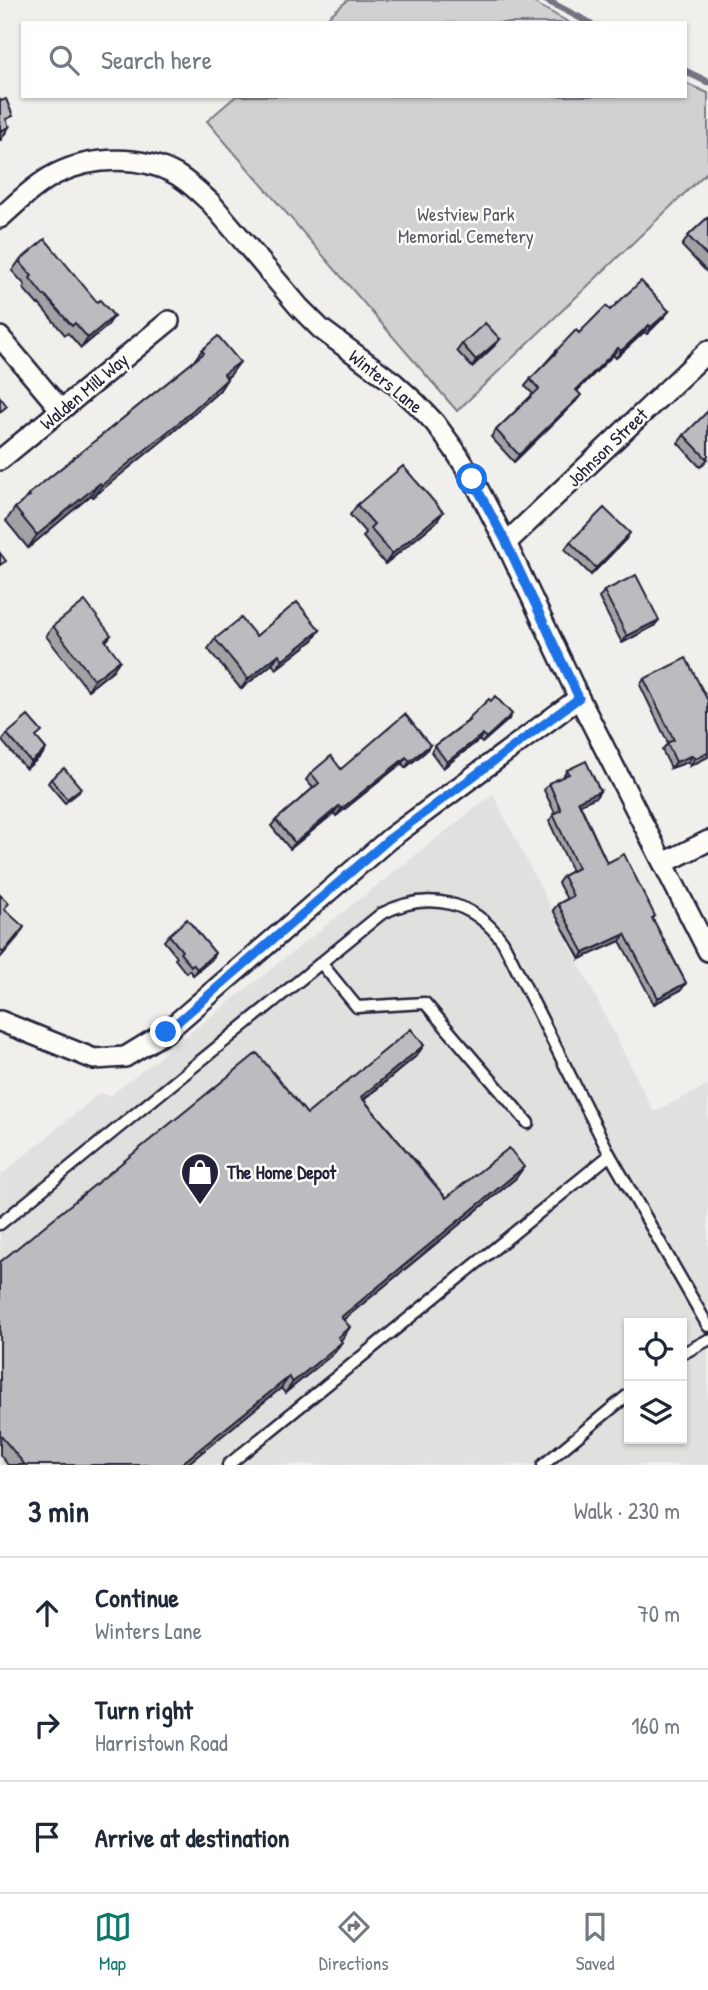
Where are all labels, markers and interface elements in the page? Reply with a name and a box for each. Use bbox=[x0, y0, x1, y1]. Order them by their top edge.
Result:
search box bbox=[21, 21, 687, 98]
icon: search bbox=[45, 41, 83, 79]
text: Search here bbox=[101, 42, 212, 77]
park label: Westview Park Memorial Cemetery bbox=[398, 201, 534, 249]
street label: Winters Lane bbox=[344, 343, 429, 419]
street label: Walden Mill Way bbox=[34, 347, 134, 435]
street label: Johnson Street bbox=[561, 401, 654, 492]
route start bbox=[456, 463, 487, 494]
route end bbox=[150, 1016, 181, 1047]
shop icon: The Home Depot bbox=[179, 1151, 221, 1206]
place label: The Home Depot bbox=[226, 1159, 338, 1186]
map controls bbox=[624, 1318, 687, 1444]
button: locate bbox=[624, 1318, 687, 1381]
button: layers bbox=[624, 1381, 687, 1444]
text: 3 min bbox=[28, 1491, 89, 1531]
text: Walk · 230 m bbox=[574, 1495, 680, 1526]
text: Continue bbox=[95, 1580, 179, 1615]
icon: ahead bbox=[28, 1594, 66, 1632]
text: 70 m bbox=[637, 1598, 680, 1629]
text: Winters Lane bbox=[95, 1615, 202, 1646]
text: Turn right bbox=[95, 1692, 193, 1727]
icon: right bbox=[28, 1706, 66, 1744]
text: 160 m bbox=[631, 1710, 680, 1741]
text: Harristown Road bbox=[95, 1727, 228, 1758]
icon: arrive bbox=[28, 1818, 66, 1856]
text: Arrive at destination bbox=[95, 1820, 290, 1855]
tab: Map bbox=[94, 1908, 132, 1976]
tab: Directions bbox=[319, 1908, 389, 1976]
tab: Saved bbox=[576, 1908, 614, 1976]

